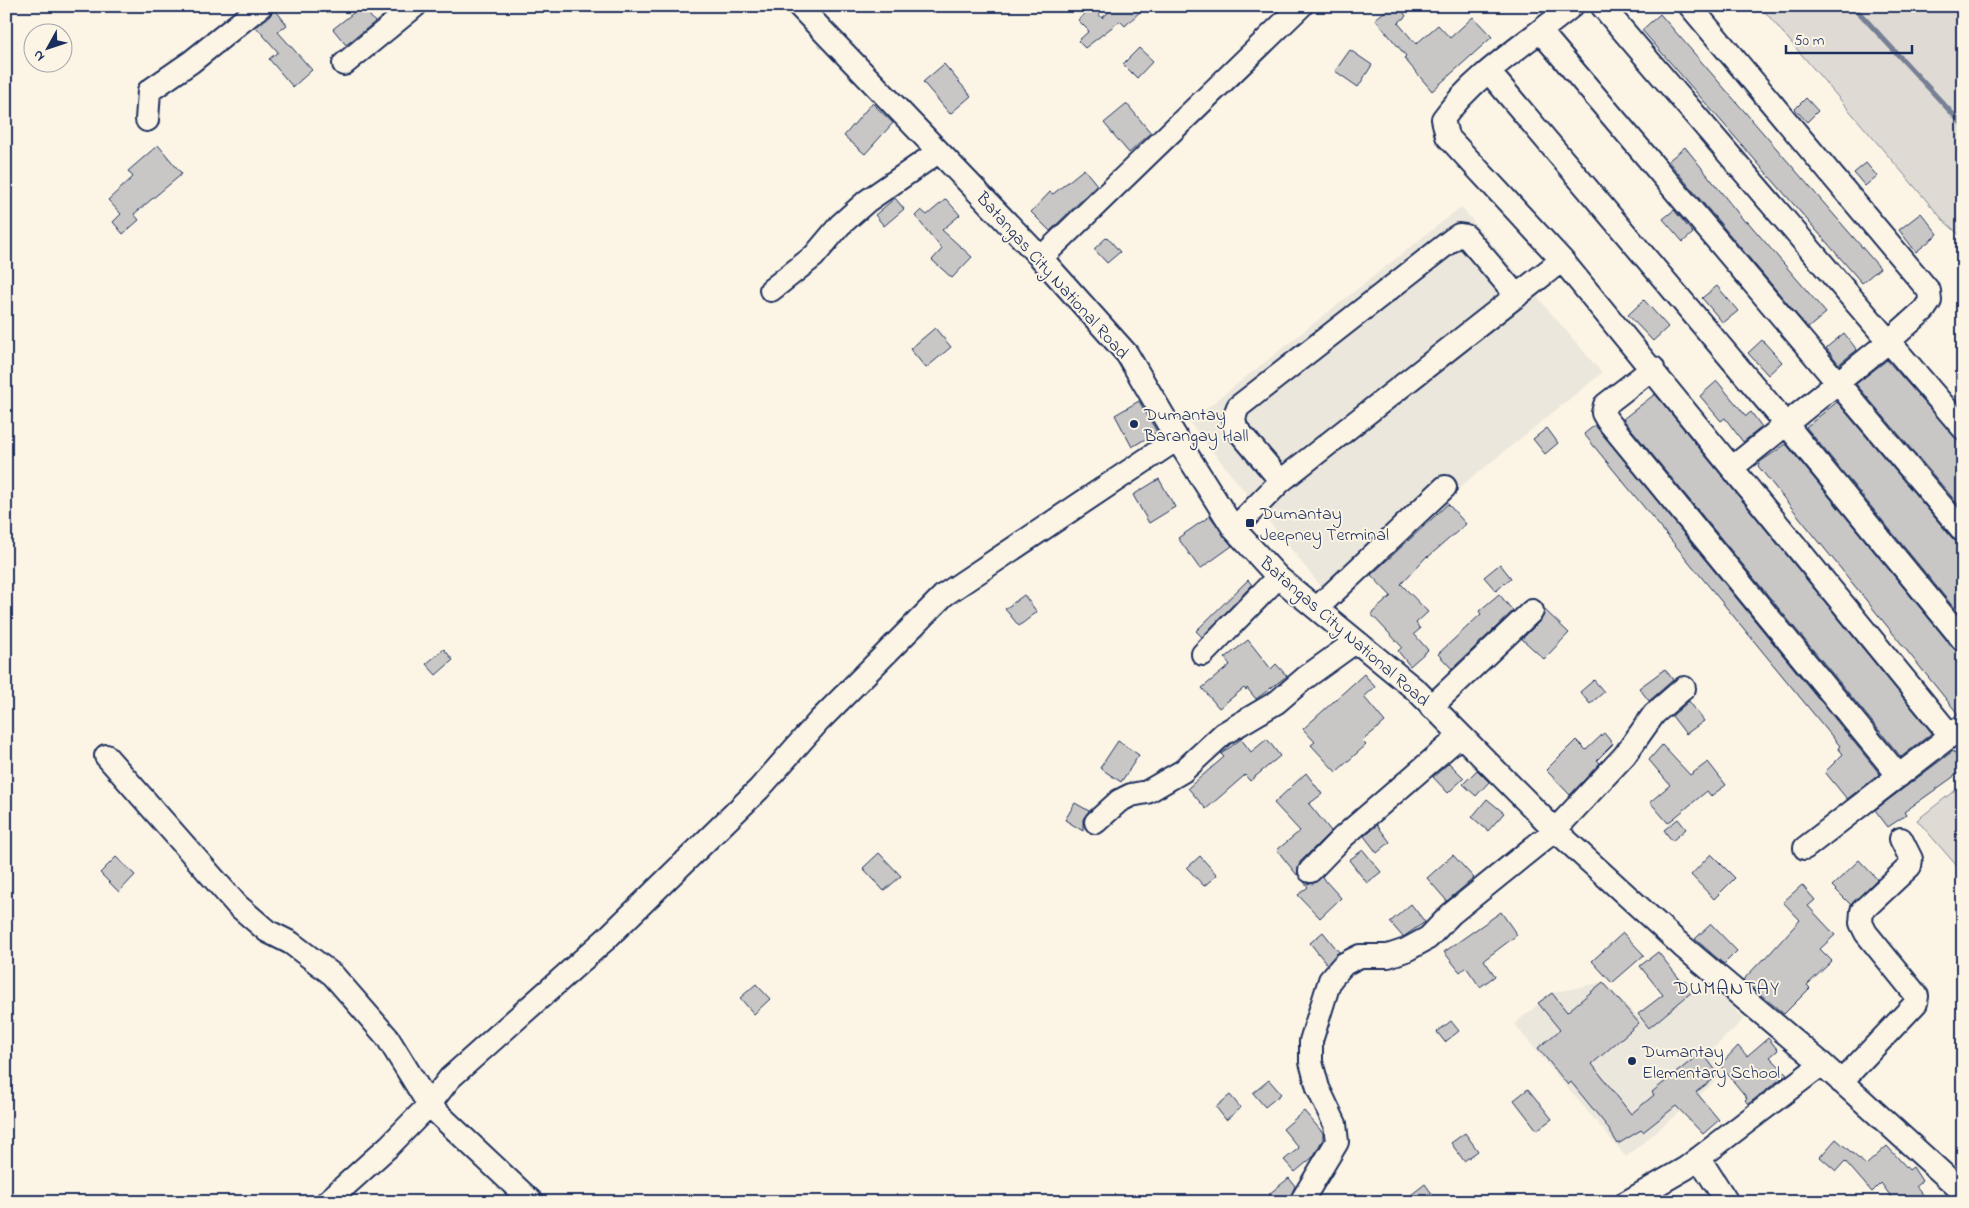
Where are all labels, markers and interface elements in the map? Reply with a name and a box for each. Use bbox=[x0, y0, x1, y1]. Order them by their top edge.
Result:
north arrow bbox=[22, 22, 72, 72]
scale bar bbox=[1786, 22, 1913, 54]
text: 50 m bbox=[1794, 30, 1825, 52]
text: N bbox=[28, 45, 50, 66]
street label: Batangas City National Road bbox=[968, 186, 1134, 366]
place label: Dumantay Barangay Hall bbox=[1143, 403, 1249, 451]
marker: Dumantay Barangay Hall bbox=[1128, 418, 1140, 430]
place label: Dumantay Jeepney Terminal bbox=[1259, 502, 1389, 549]
marker: Dumantay Jeepney Terminal bbox=[1244, 517, 1256, 529]
street label: Batangas City National Road bbox=[1252, 551, 1434, 714]
district label: DUMANTAY bbox=[1673, 975, 1780, 1004]
place label: Dumantay Elementary School bbox=[1641, 1040, 1780, 1087]
marker: Dumantay Elementary School bbox=[1626, 1055, 1638, 1067]

